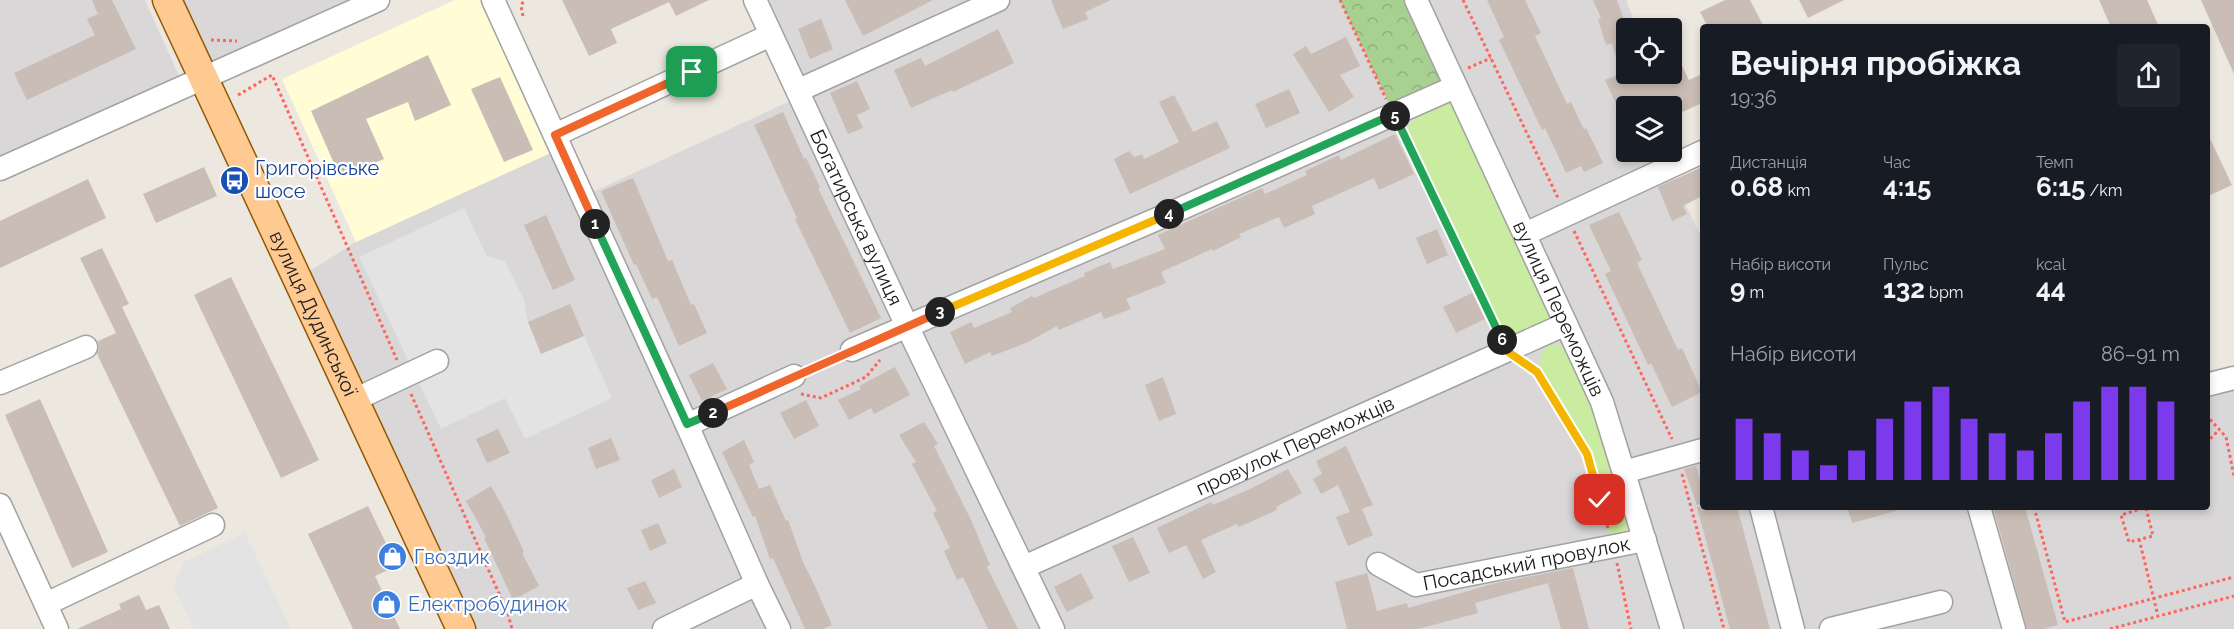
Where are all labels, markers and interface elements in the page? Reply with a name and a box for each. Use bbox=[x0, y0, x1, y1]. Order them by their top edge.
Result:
map controls bbox=[1616, 18, 1682, 162]
button: locate bbox=[1616, 18, 1682, 84]
text: Вечірня пробіжка bbox=[1730, 44, 2021, 83]
button: share bbox=[2117, 44, 2180, 107]
pin bbox=[666, 46, 717, 97]
icon: arrive bbox=[675, 55, 708, 88]
text: 19:36 bbox=[1730, 86, 1777, 110]
button: layers bbox=[1616, 96, 1682, 162]
pin: 5 bbox=[1380, 101, 1410, 131]
text: 5 bbox=[1391, 106, 1399, 125]
street label: Богатирська вулиця bbox=[805, 126, 908, 309]
text: Дистанція bbox=[1730, 153, 1807, 172]
text: Час bbox=[1883, 153, 1911, 172]
text: Темп bbox=[2036, 153, 2074, 172]
place label: Григорівське шосе bbox=[255, 156, 380, 203]
bus stop icon: Григорівське шосе bbox=[218, 164, 250, 196]
text: 0.68 bbox=[1730, 172, 1783, 202]
text: 4:15 bbox=[1883, 172, 1932, 202]
text: 6:15 bbox=[2036, 172, 2085, 202]
text: km bbox=[1783, 181, 1811, 200]
text: /km bbox=[2085, 181, 2122, 200]
pin: 4 bbox=[1154, 199, 1184, 229]
text: 4 bbox=[1164, 204, 1174, 223]
pin: 1 bbox=[580, 209, 610, 239]
text: 1 bbox=[591, 214, 599, 233]
street label: вулиця Переможців bbox=[1508, 217, 1610, 400]
street label: вулиця Дудинської bbox=[265, 227, 363, 401]
text: Набір висоти bbox=[1730, 255, 1831, 274]
text: Пульс bbox=[1883, 255, 1929, 274]
text: kcal bbox=[2036, 255, 2066, 274]
text: 9 bbox=[1730, 274, 1745, 304]
text: 132 bbox=[1883, 274, 1925, 304]
text: 44 bbox=[2036, 274, 2066, 304]
text: m bbox=[1745, 283, 1764, 302]
text: bpm bbox=[1925, 283, 1964, 302]
pin: 3 bbox=[925, 297, 955, 327]
text: 3 bbox=[936, 302, 944, 321]
pin: 6 bbox=[1487, 325, 1517, 355]
text: 6 bbox=[1497, 330, 1507, 349]
text: Набір висоти bbox=[1730, 342, 1856, 366]
text: 86–91 m bbox=[2101, 342, 2180, 366]
street label: провулок Переможців bbox=[1192, 391, 1398, 500]
pin: 2 bbox=[698, 398, 728, 428]
text: 2 bbox=[708, 403, 718, 422]
pin bbox=[1574, 474, 1625, 525]
icon: check bbox=[1583, 483, 1616, 516]
street label: Посадський провулок bbox=[1421, 531, 1632, 595]
shop icon: Гвоздик bbox=[377, 541, 409, 573]
place label: Гвоздик bbox=[414, 545, 490, 569]
shop icon: Електробудинок bbox=[371, 588, 403, 620]
place label: Електробудинок bbox=[408, 592, 568, 616]

